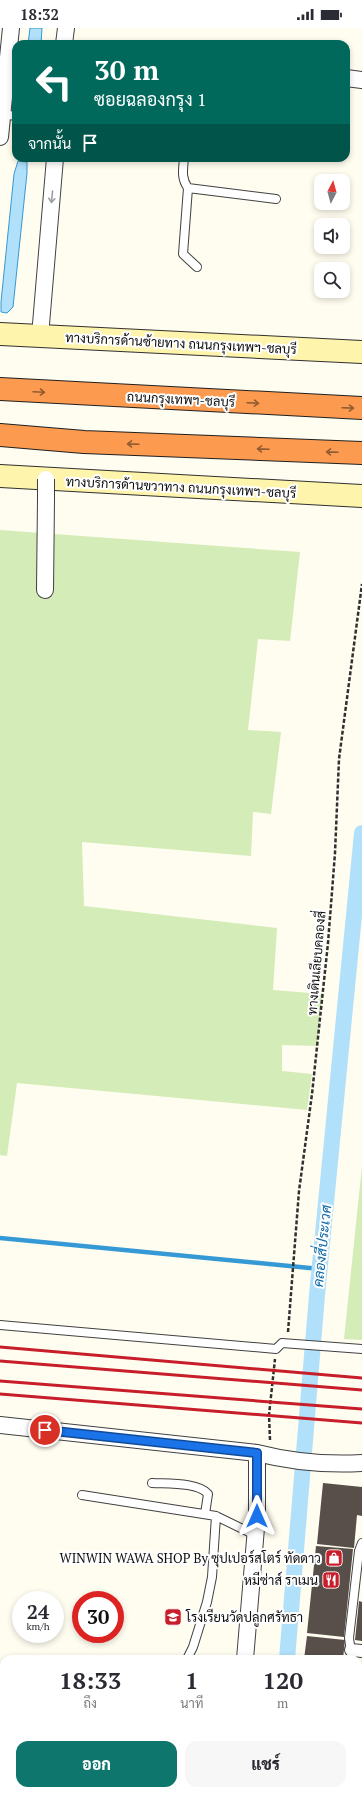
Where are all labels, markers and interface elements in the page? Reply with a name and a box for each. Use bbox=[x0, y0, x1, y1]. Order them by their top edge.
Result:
text: 18:32 bbox=[20, 4, 59, 24]
text: 30 m bbox=[94, 51, 159, 88]
icon: left bbox=[28, 56, 80, 108]
text: ซอยฉลองกรุง 1 bbox=[94, 87, 207, 111]
icon: arrive bbox=[79, 132, 101, 154]
text: จากนั้น bbox=[28, 133, 71, 153]
north arrow bbox=[314, 174, 350, 210]
map controls bbox=[314, 174, 350, 298]
one-way arrow bbox=[48, 190, 55, 203]
button: sound bbox=[314, 218, 350, 254]
button: search bbox=[314, 262, 350, 298]
street label: ทางบริการด้านซ้ายทาง ถนนกรุงเทพฯ-ชลบุรี bbox=[65, 328, 297, 359]
street label: ถนนกรุงเทพฯ-ชลบุรี bbox=[126, 387, 236, 412]
one-way arrow bbox=[32, 388, 45, 395]
one-way arrow bbox=[246, 400, 259, 407]
one-way arrow bbox=[341, 404, 354, 412]
one-way arrow bbox=[127, 440, 140, 447]
one-way arrow bbox=[257, 445, 270, 453]
one-way arrow bbox=[326, 448, 339, 455]
street label: ทางบริการด้านขวาทาง ถนนกรุงเทพฯ-ชลบุรี bbox=[65, 472, 297, 503]
street label: ทางเดินเลียบคลองสี่ bbox=[299, 910, 330, 1016]
water label: คลองสี่ประเวศ bbox=[306, 1203, 335, 1288]
pin bbox=[28, 1413, 62, 1447]
icon: arrive bbox=[34, 1419, 56, 1441]
position arrow bbox=[236, 1495, 278, 1537]
shop icon: WINWIN WAWA SHOP By ซุปเปอร์สโตร์ ทัดดาว bbox=[324, 1548, 344, 1568]
place label: WINWIN WAWA SHOP By ซุปเปอร์สโตร์ ทัดดาว bbox=[60, 1549, 321, 1568]
restaurant icon: หมีซ่าส์ ราเมน bbox=[321, 1570, 341, 1590]
place label: หมีซ่าส์ ราเมน bbox=[244, 1571, 318, 1589]
speed limit sign: 30 bbox=[72, 1591, 124, 1643]
text: 24 bbox=[27, 1598, 49, 1625]
school or university icon: โรงเรียนวัดปลูกศรัทธา bbox=[163, 1607, 183, 1627]
place label: โรงเรียนวัดปลูกศรัทธา bbox=[185, 1608, 303, 1627]
text: km/h bbox=[26, 1620, 50, 1633]
text: 18:33 bbox=[59, 1664, 121, 1696]
text: 1 bbox=[185, 1664, 199, 1696]
text: 120 bbox=[262, 1664, 303, 1696]
text: ถึง bbox=[83, 1694, 97, 1712]
text: นาที bbox=[180, 1694, 203, 1712]
text: m bbox=[277, 1694, 288, 1712]
button: ออก bbox=[16, 1741, 177, 1787]
button: แชร์ bbox=[185, 1741, 346, 1787]

